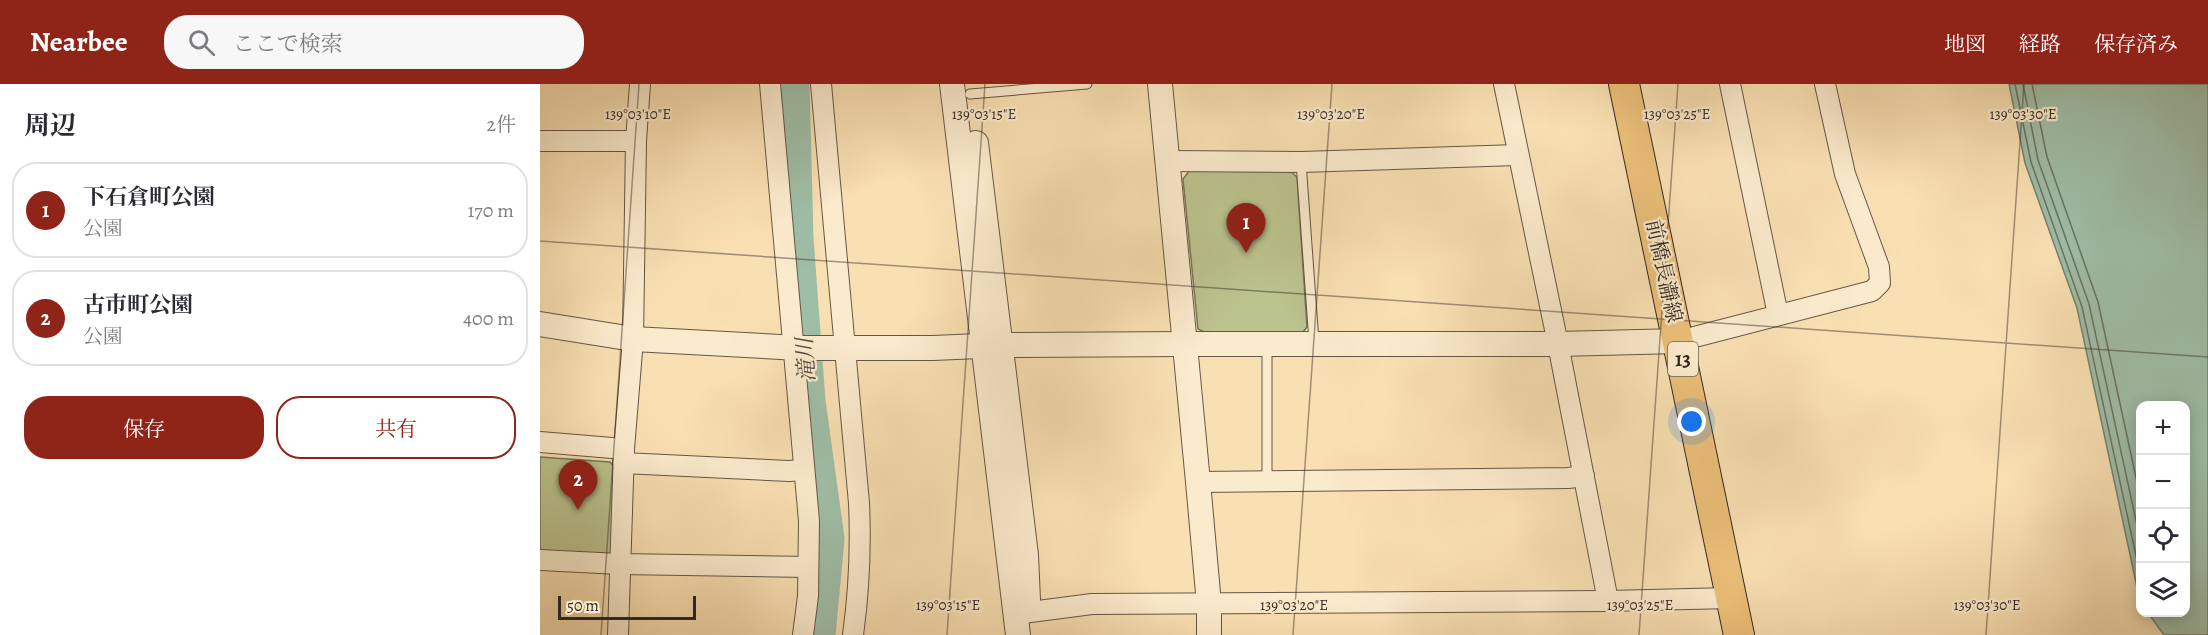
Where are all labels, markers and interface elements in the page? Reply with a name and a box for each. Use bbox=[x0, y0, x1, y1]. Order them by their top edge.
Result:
search box bbox=[164, 15, 584, 69]
text: Nearbee bbox=[30, 23, 128, 61]
icon: search bbox=[185, 26, 218, 59]
text: ここで検索 bbox=[233, 29, 343, 59]
text: 地図 bbox=[1944, 30, 1986, 58]
text: 経路 bbox=[2019, 30, 2061, 58]
text: 保存済み bbox=[2094, 30, 2178, 58]
text: 139°03'10"E bbox=[605, 104, 671, 124]
text: 139°03'15"E bbox=[952, 104, 1016, 124]
text: 139°03'20"E bbox=[1297, 104, 1365, 124]
text: 139°03'25"E bbox=[1644, 104, 1710, 124]
text: 139°03'30"E bbox=[1989, 104, 2057, 124]
text: 周辺 bbox=[24, 108, 76, 143]
text: 2件 bbox=[487, 111, 516, 138]
text: 下石倉町公園 bbox=[83, 182, 215, 212]
text: 1 bbox=[42, 197, 49, 224]
text: 170 m bbox=[468, 197, 514, 224]
pin: 1 bbox=[1226, 204, 1266, 253]
text: 公園 bbox=[83, 215, 123, 242]
street label: 前橋長瀞線 bbox=[1639, 217, 1689, 325]
text: 古市町公園 bbox=[83, 290, 193, 320]
text: 2 bbox=[41, 305, 50, 332]
text: 400 m bbox=[463, 305, 514, 332]
text: 公園 bbox=[83, 323, 123, 350]
water label: 滝川 bbox=[789, 335, 822, 383]
road number: 13 bbox=[1668, 342, 1698, 376]
button: 保存 bbox=[24, 396, 264, 459]
button: 共有 bbox=[276, 396, 516, 459]
map controls bbox=[2136, 401, 2190, 617]
button: + bbox=[2136, 401, 2190, 455]
your location bbox=[1677, 407, 1706, 436]
button: − bbox=[2136, 455, 2190, 509]
pin: 2 bbox=[558, 460, 597, 510]
button: locate bbox=[2136, 509, 2190, 563]
button: layers bbox=[2136, 563, 2190, 617]
scale bar bbox=[558, 593, 696, 620]
text: 50 m bbox=[567, 595, 599, 617]
text: 139°03'15"E bbox=[916, 595, 980, 615]
text: 139°03'20"E bbox=[1260, 595, 1328, 615]
text: 139°03'25"E bbox=[1607, 595, 1673, 615]
text: 139°03'30"E bbox=[1953, 595, 2021, 615]

